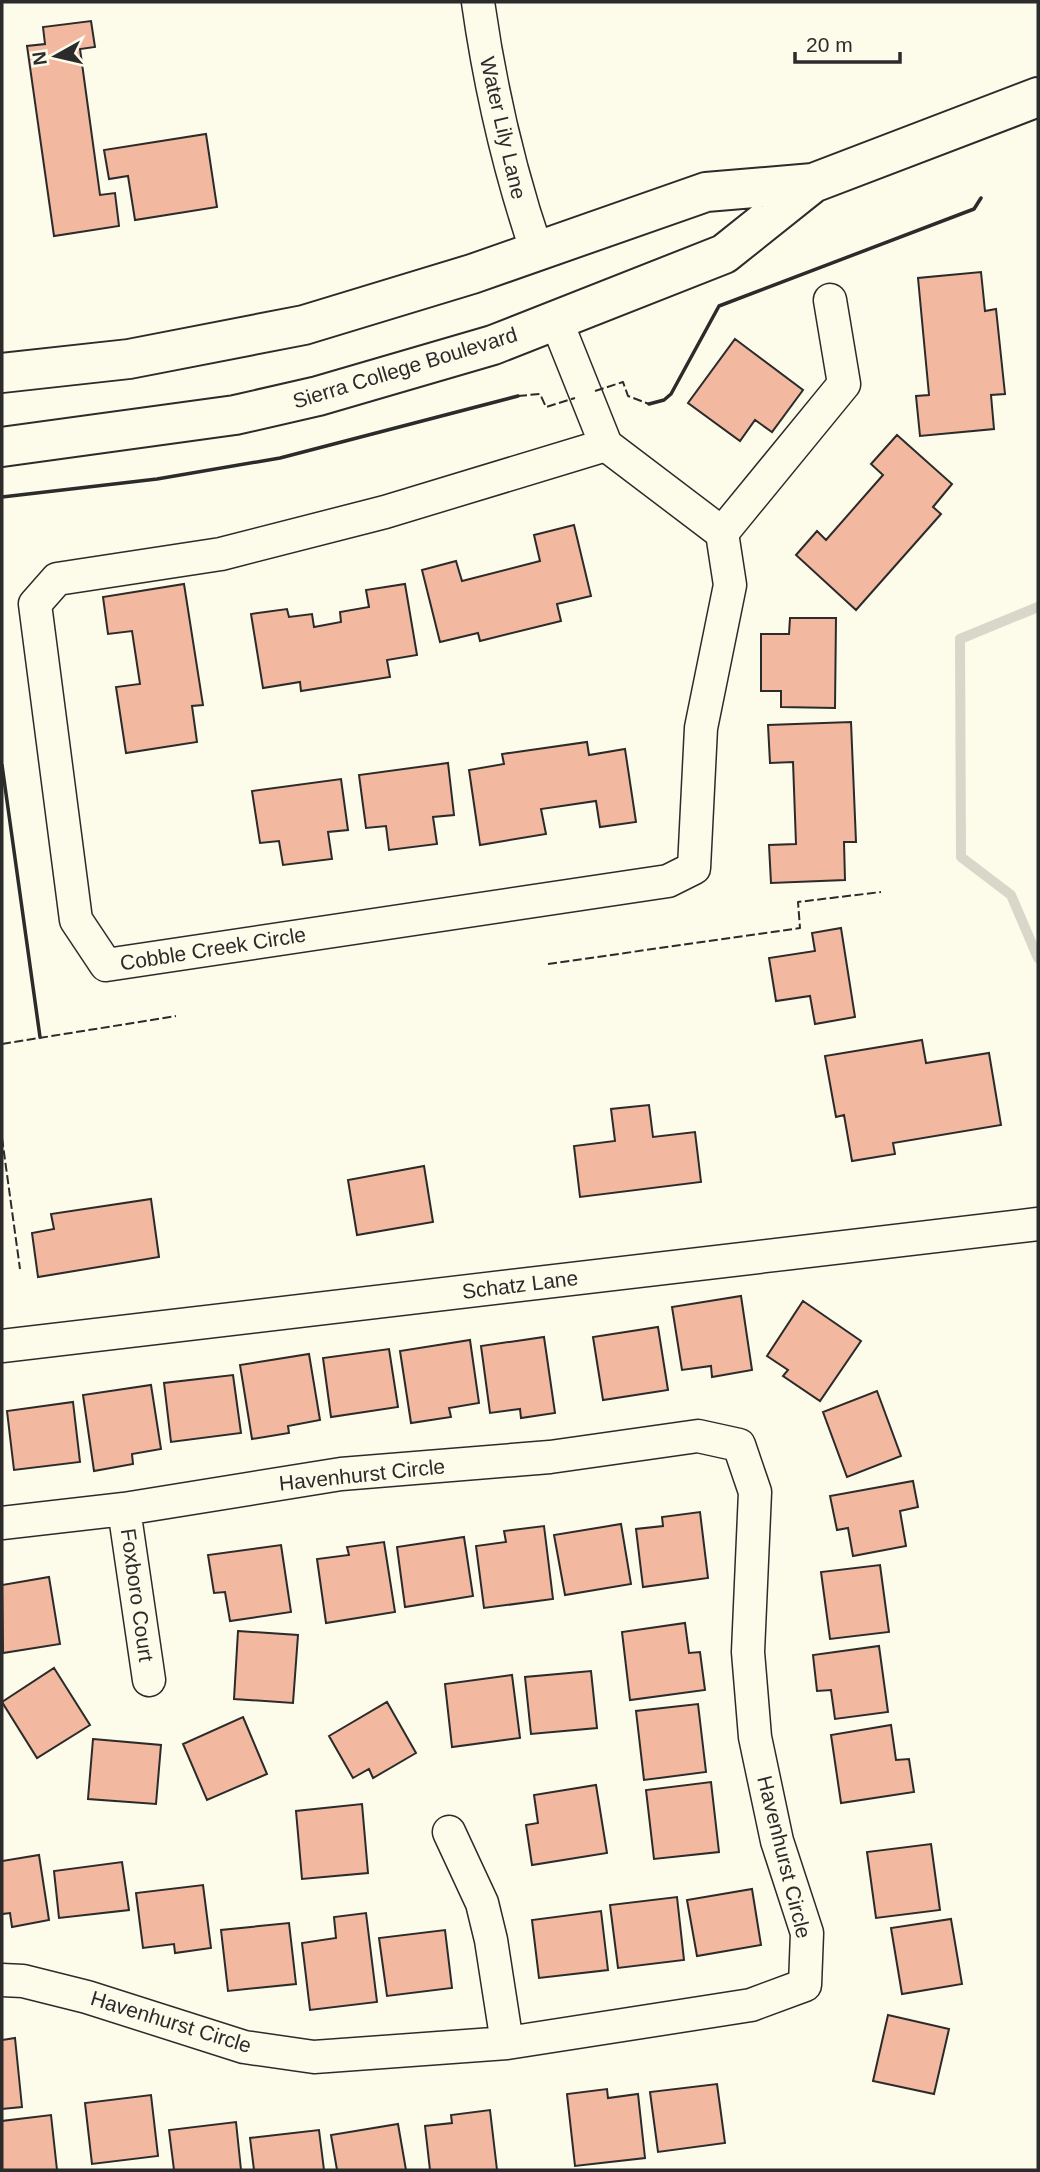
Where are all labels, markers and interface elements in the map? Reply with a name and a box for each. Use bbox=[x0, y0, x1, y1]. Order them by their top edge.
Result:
north arrow bbox=[21, 21, 91, 91]
scale bar bbox=[795, 21, 900, 65]
text: 20 m bbox=[806, 33, 853, 56]
text: N bbox=[28, 50, 51, 67]
street label: Water Lily Lane bbox=[476, 55, 531, 201]
street label: Sierra College Boulevard bbox=[290, 322, 520, 413]
street label: Cobble Creek Circle bbox=[118, 922, 308, 975]
street label: Schatz Lane bbox=[461, 1266, 579, 1303]
street label: Havenhurst Circle bbox=[278, 1454, 446, 1495]
street label: Foxboro Court bbox=[117, 1527, 158, 1663]
street label: Havenhurst Circle bbox=[753, 1773, 816, 1941]
street label: Havenhurst Circle bbox=[88, 1986, 254, 2057]

